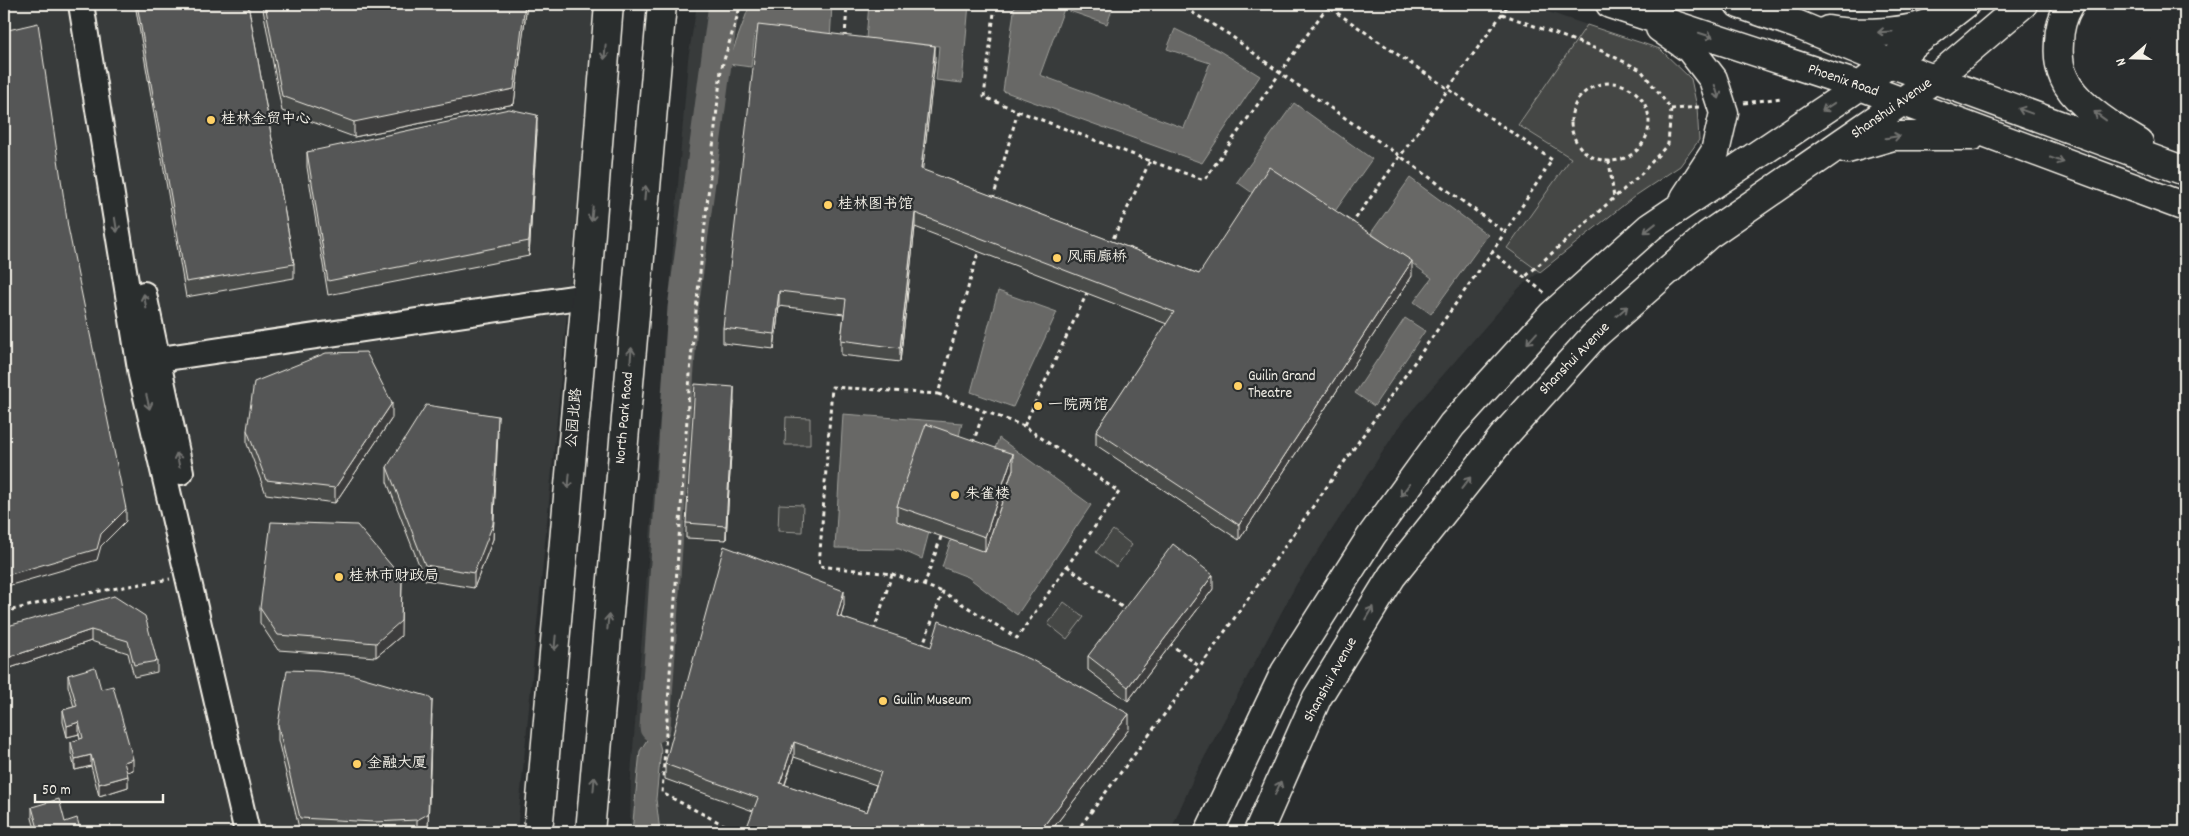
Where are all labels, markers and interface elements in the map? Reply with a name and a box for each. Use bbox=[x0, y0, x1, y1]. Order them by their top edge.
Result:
one-way arrow bbox=[1878, 27, 1894, 36]
one-way arrow bbox=[1698, 31, 1714, 41]
north arrow bbox=[2106, 32, 2156, 82]
one-way arrow bbox=[600, 44, 610, 60]
text: N bbox=[2111, 55, 2132, 68]
street label: Phoenix Road bbox=[1805, 59, 1881, 103]
street label: Shanshui Avenue bbox=[1847, 73, 1937, 145]
one-way arrow bbox=[1713, 83, 1723, 99]
one-way arrow bbox=[1822, 103, 1836, 113]
one-way arrow bbox=[2018, 106, 2033, 115]
place label: 桂林金贸中心 bbox=[221, 109, 311, 131]
one-way arrow bbox=[2093, 111, 2107, 121]
marker: 桂林金贸中心 bbox=[205, 114, 217, 126]
one-way arrow bbox=[1885, 132, 1901, 142]
one-way arrow bbox=[2049, 156, 2065, 165]
one-way arrow bbox=[640, 186, 650, 202]
place label: 桂林图书馆 bbox=[838, 194, 913, 216]
marker: 桂林图书馆 bbox=[822, 199, 834, 211]
one-way arrow bbox=[588, 206, 597, 222]
one-way arrow bbox=[112, 216, 122, 232]
one-way arrow bbox=[1644, 222, 1657, 233]
place label: 风雨廊桥 bbox=[1067, 247, 1127, 269]
marker: 风雨廊桥 bbox=[1051, 252, 1063, 264]
one-way arrow bbox=[140, 293, 150, 309]
one-way arrow bbox=[1616, 305, 1629, 317]
street label: Shanshui Avenue bbox=[1534, 317, 1616, 401]
one-way arrow bbox=[1526, 332, 1537, 345]
one-way arrow bbox=[626, 348, 635, 364]
place label: Guilin Grand Theatre bbox=[1248, 366, 1316, 405]
street label: North Park Road bbox=[610, 371, 640, 465]
marker: Guilin Grand Theatre bbox=[1232, 380, 1244, 392]
street label: 公园北路 bbox=[561, 387, 589, 449]
one-way arrow bbox=[144, 393, 153, 409]
place label: 一院两馆 bbox=[1048, 395, 1108, 417]
marker: 一院两馆 bbox=[1032, 400, 1044, 412]
one-way arrow bbox=[173, 453, 182, 469]
one-way arrow bbox=[565, 473, 574, 489]
one-way arrow bbox=[1461, 477, 1472, 490]
one-way arrow bbox=[1400, 483, 1411, 496]
place label: 朱雀楼 bbox=[965, 484, 1010, 506]
marker: 朱雀楼 bbox=[949, 489, 961, 501]
place label: 桂林市财政局 bbox=[349, 566, 439, 588]
marker: 桂林市财政局 bbox=[333, 571, 345, 583]
one-way arrow bbox=[1365, 607, 1375, 621]
one-way arrow bbox=[603, 614, 613, 630]
street label: Shanshui Avenue bbox=[1299, 633, 1364, 727]
one-way arrow bbox=[550, 634, 560, 650]
place label: Guilin Museum bbox=[893, 690, 971, 712]
marker: Guilin Museum bbox=[877, 695, 889, 707]
place label: 金融大厦 bbox=[367, 753, 427, 775]
marker: 金融大厦 bbox=[351, 758, 363, 770]
scale bar bbox=[35, 771, 162, 803]
one-way arrow bbox=[589, 776, 599, 792]
text: 50 m bbox=[42, 780, 71, 802]
one-way arrow bbox=[1273, 781, 1283, 796]

